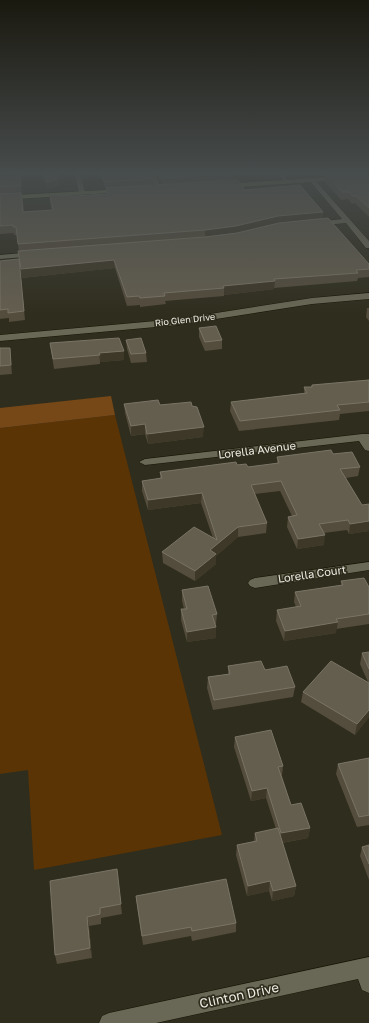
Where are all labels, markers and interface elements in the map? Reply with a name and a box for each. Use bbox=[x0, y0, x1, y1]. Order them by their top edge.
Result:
street label: Rio Glen Drive bbox=[154, 311, 216, 328]
street label: Lorella Avenue bbox=[217, 438, 297, 461]
street label: Lorella Court bbox=[277, 562, 347, 585]
street label: Clinton Drive bbox=[198, 979, 280, 1011]

